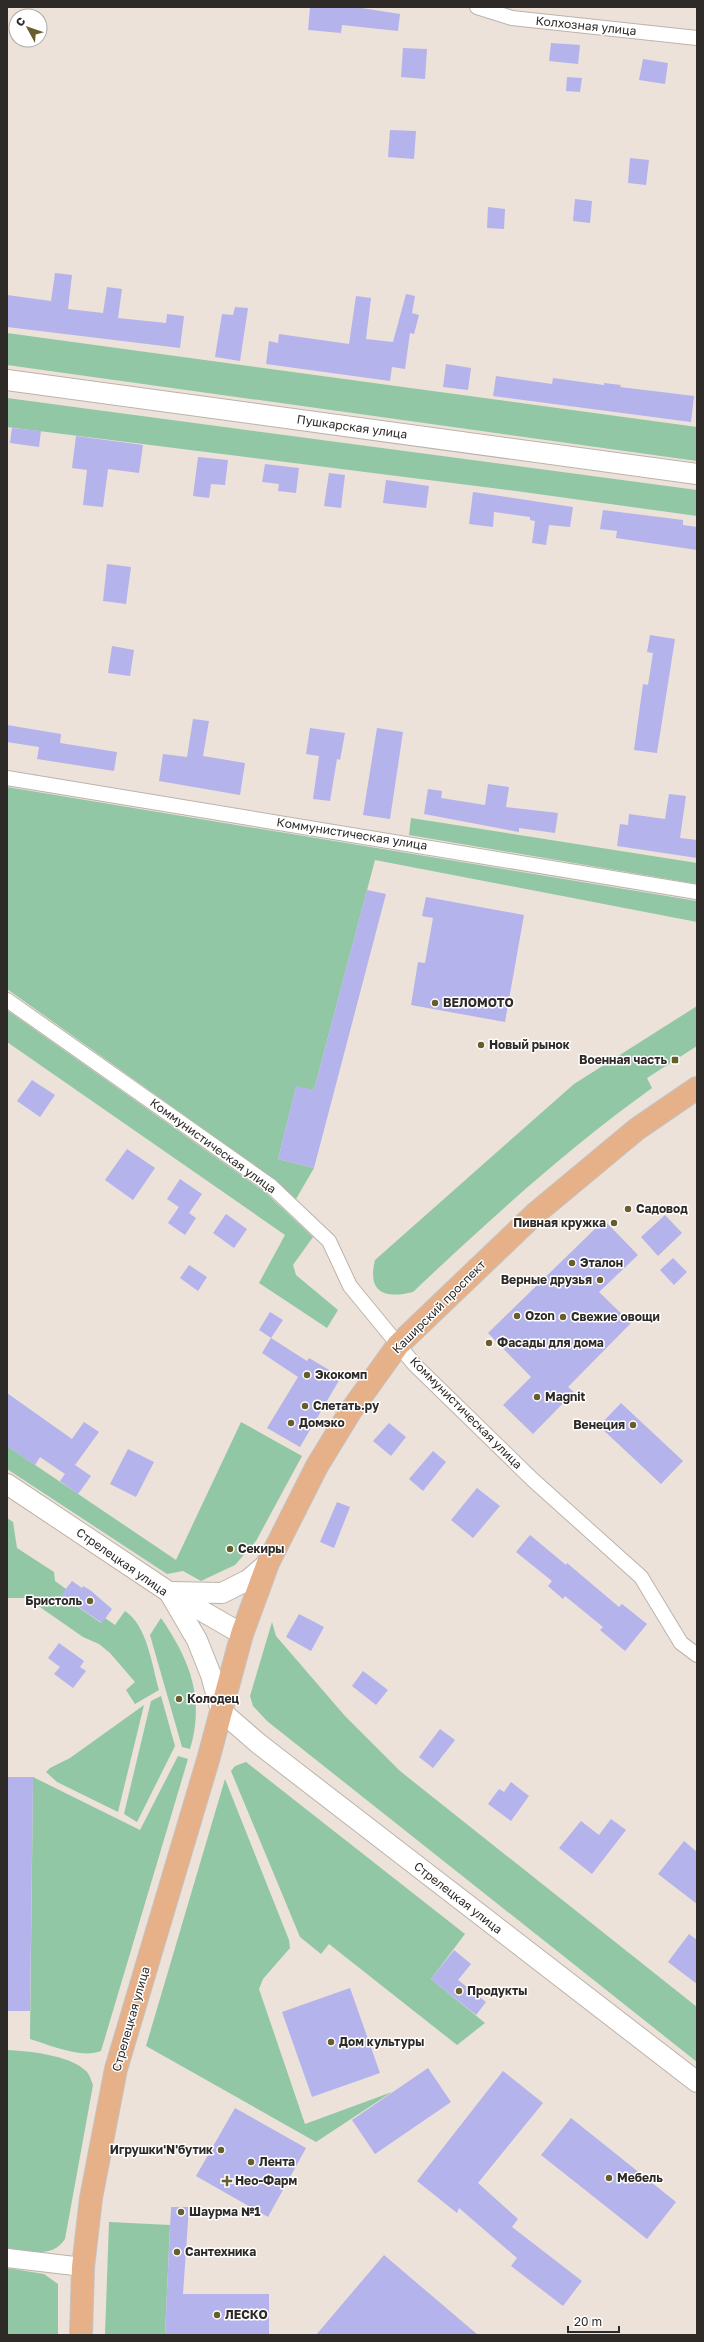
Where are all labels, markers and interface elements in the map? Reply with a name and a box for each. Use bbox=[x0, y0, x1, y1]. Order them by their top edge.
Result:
north arrow bbox=[8, 8, 48, 48]
street label: Колхозная улица bbox=[535, 13, 637, 38]
text: С bbox=[12, 14, 28, 28]
street label: Пушкарская улица bbox=[296, 411, 408, 442]
street label: Коммунистическая улица bbox=[276, 814, 429, 853]
place label: ВЕЛОМОТО bbox=[443, 995, 514, 1010]
marker: ВЕЛОМОТО bbox=[430, 998, 440, 1008]
place label: Новый рынок bbox=[489, 1037, 570, 1052]
marker: Новый рынок bbox=[476, 1040, 486, 1050]
place label: Военная часть bbox=[579, 1052, 667, 1067]
marker: Военная часть bbox=[670, 1055, 680, 1065]
street label: Коммунистическая улица bbox=[147, 1095, 279, 1196]
place label: Садовод bbox=[636, 1201, 688, 1216]
marker: Садовод bbox=[623, 1204, 633, 1214]
place label: Пивная кружка bbox=[513, 1215, 606, 1230]
marker: Пивная кружка bbox=[609, 1218, 619, 1228]
place label: Эталон bbox=[580, 1255, 623, 1270]
street label: Каширский проспект bbox=[389, 1257, 489, 1356]
marker: Эталон bbox=[567, 1258, 577, 1268]
place label: Верные друзья bbox=[501, 1272, 592, 1287]
marker: Верные друзья bbox=[595, 1275, 605, 1285]
place label: Ozon bbox=[525, 1308, 555, 1323]
place label: Свежие овощи bbox=[571, 1309, 660, 1324]
marker: Ozon bbox=[512, 1311, 522, 1321]
marker: Свежие овощи bbox=[558, 1312, 568, 1322]
place label: Фасады для дома bbox=[497, 1335, 604, 1350]
marker: Фасады для дома bbox=[484, 1338, 494, 1348]
street label: Коммунистическая улица bbox=[407, 1353, 526, 1472]
place label: Экокомп bbox=[315, 1367, 367, 1382]
marker: Экокомп bbox=[302, 1370, 312, 1380]
place label: Magnit bbox=[545, 1389, 586, 1404]
marker: Magnit bbox=[532, 1392, 542, 1402]
place label: Слетать.ру bbox=[313, 1398, 380, 1413]
marker: Слетать.ру bbox=[300, 1401, 310, 1411]
place label: Домэко bbox=[299, 1415, 345, 1430]
place label: Венеция bbox=[573, 1417, 625, 1432]
marker: Домэко bbox=[286, 1418, 296, 1428]
marker: Венеция bbox=[628, 1420, 638, 1430]
street label: Стрелецкая улица bbox=[74, 1524, 171, 1599]
place label: Секиры bbox=[238, 1541, 284, 1556]
marker: Секиры bbox=[225, 1544, 235, 1554]
place label: Бристоль bbox=[25, 1593, 82, 1608]
marker: Бристоль bbox=[85, 1596, 95, 1606]
place label: Колодец bbox=[187, 1691, 239, 1706]
marker: Колодец bbox=[174, 1694, 184, 1704]
street label: Стрелецкая улица bbox=[411, 1858, 506, 1937]
street label: Стрелецкая улица bbox=[108, 1965, 153, 2073]
place label: Продукты bbox=[467, 1983, 527, 1998]
marker: Продукты bbox=[454, 1986, 464, 1996]
place label: Дом культуры bbox=[339, 2034, 424, 2049]
marker: Дом культуры bbox=[326, 2037, 336, 2047]
place label: Игрушки'N'бутик bbox=[110, 2142, 213, 2157]
marker: Игрушки'N'бутик bbox=[216, 2145, 226, 2155]
place label: Лента bbox=[259, 2154, 295, 2169]
marker: Лента bbox=[246, 2157, 256, 2167]
place label: Мебель bbox=[617, 2170, 663, 2185]
place label: Нео-Фарм bbox=[235, 2173, 297, 2188]
marker: Мебель bbox=[604, 2173, 614, 2183]
marker: Нео-Фарм bbox=[222, 2176, 232, 2186]
place label: Шаурма №1 bbox=[189, 2204, 260, 2219]
marker: Шаурма №1 bbox=[176, 2207, 186, 2217]
place label: Сантехника bbox=[185, 2244, 256, 2259]
marker: Сантехника bbox=[172, 2247, 182, 2257]
place label: ЛЕСКО bbox=[225, 2307, 268, 2322]
scale bar bbox=[568, 2308, 619, 2334]
marker: ЛЕСКО bbox=[212, 2310, 222, 2320]
text: 20 m bbox=[574, 2314, 602, 2329]

